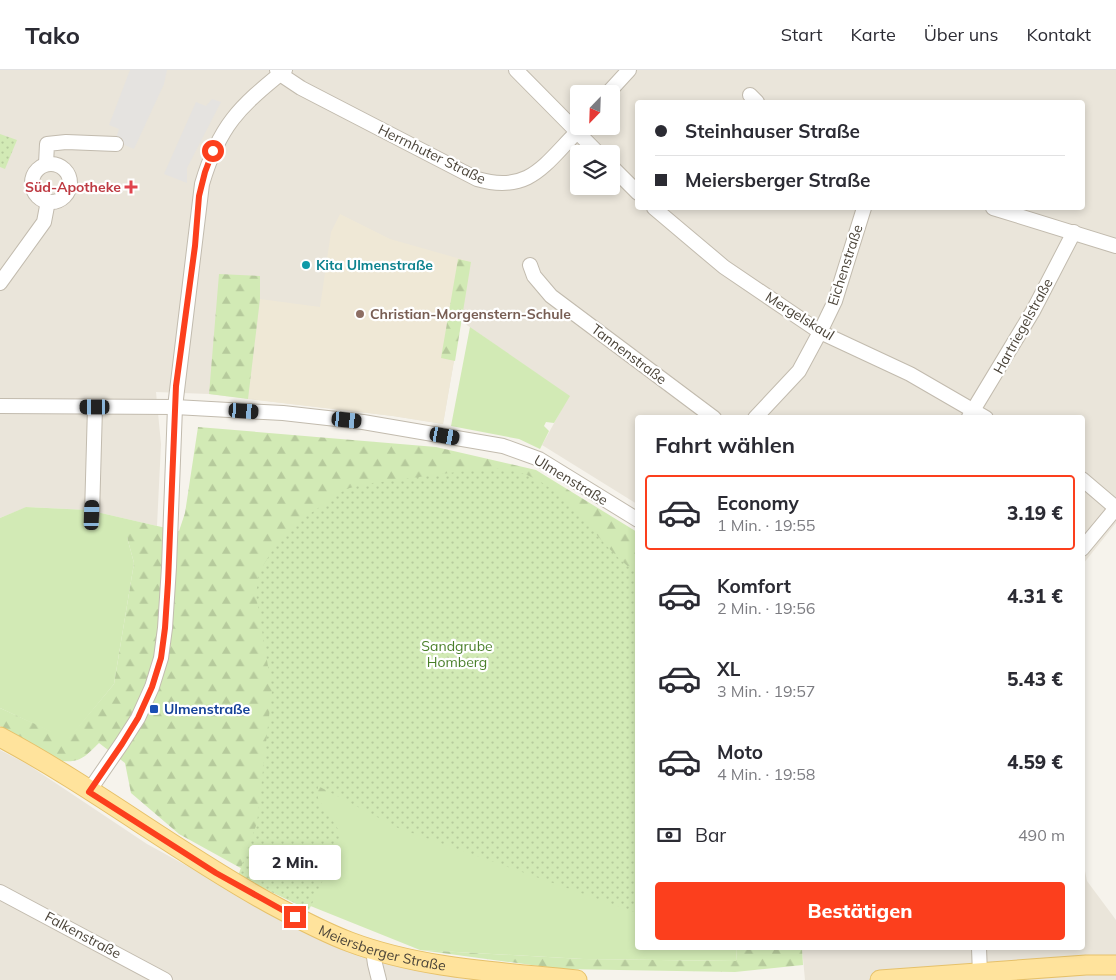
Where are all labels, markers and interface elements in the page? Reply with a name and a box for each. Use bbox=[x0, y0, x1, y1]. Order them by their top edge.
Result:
text: Tako bbox=[25, 20, 80, 50]
text: Start bbox=[781, 23, 822, 46]
text: Karte bbox=[850, 23, 896, 46]
text: Über uns bbox=[924, 23, 999, 46]
text: Kontakt bbox=[1027, 23, 1091, 46]
north arrow bbox=[570, 85, 620, 135]
map controls bbox=[570, 85, 620, 195]
text: Steinhauser Straße bbox=[685, 119, 860, 143]
street label: Herrnhuter Straße bbox=[375, 120, 489, 188]
route start bbox=[202, 140, 224, 162]
button: layers bbox=[570, 145, 620, 195]
text: Meiersberger Straße bbox=[685, 168, 870, 192]
place label: Süd-Apotheke bbox=[25, 178, 121, 196]
marker: Süd-Apotheke bbox=[125, 181, 137, 193]
street label: Eichenstraße bbox=[823, 222, 867, 308]
place label: Kita Ulmenstraße bbox=[316, 256, 433, 274]
marker: Kita Ulmenstraße bbox=[300, 259, 312, 271]
street label: Hartriegelstraße bbox=[989, 275, 1057, 377]
street label: Mergelskaul bbox=[762, 288, 838, 344]
place label: Christian-Morgenstern-Schule bbox=[370, 305, 571, 323]
marker: Christian-Morgenstern-Schule bbox=[354, 308, 366, 320]
street label: Tannenstraße bbox=[588, 320, 670, 388]
car bbox=[80, 400, 110, 415]
car bbox=[228, 402, 259, 420]
car bbox=[331, 411, 362, 429]
car bbox=[428, 426, 461, 446]
text: Fahrt wählen bbox=[655, 431, 795, 459]
street label: Ulmenstraße bbox=[531, 451, 611, 509]
icon: car bbox=[657, 490, 702, 535]
text: Economy bbox=[717, 491, 799, 515]
car bbox=[83, 500, 100, 530]
text: 3.19 € bbox=[1007, 501, 1063, 525]
text: 1 Min. · 19:55 bbox=[717, 515, 815, 535]
icon: car bbox=[657, 573, 702, 618]
text: Komfort bbox=[717, 574, 791, 598]
text: 4.31 € bbox=[1007, 584, 1063, 608]
text: 2 Min. · 19:56 bbox=[717, 598, 815, 618]
park label: Sandgrube Homberg bbox=[421, 637, 493, 671]
icon: car bbox=[657, 656, 702, 701]
text: XL bbox=[717, 657, 740, 681]
text: 5.43 € bbox=[1007, 667, 1063, 691]
text: 3 Min. · 19:57 bbox=[717, 681, 815, 701]
place label: Ulmenstraße bbox=[164, 700, 251, 718]
marker: Ulmenstraße bbox=[148, 703, 160, 715]
icon: car bbox=[657, 739, 702, 784]
text: Moto bbox=[717, 740, 763, 764]
text: 4.59 € bbox=[1007, 750, 1063, 774]
text: 4 Min. · 19:58 bbox=[717, 764, 815, 784]
icon: cash bbox=[655, 821, 683, 849]
text: Bar bbox=[695, 823, 726, 847]
text: 490 m bbox=[1018, 825, 1065, 845]
callout: 2 Min. bbox=[249, 844, 341, 880]
text: 2 Min. bbox=[272, 852, 318, 872]
button: Bestätigen bbox=[655, 882, 1065, 940]
route end bbox=[284, 906, 306, 928]
street label: Falkenstraße bbox=[42, 907, 124, 963]
street label: Meiersberger Straße bbox=[316, 921, 447, 975]

